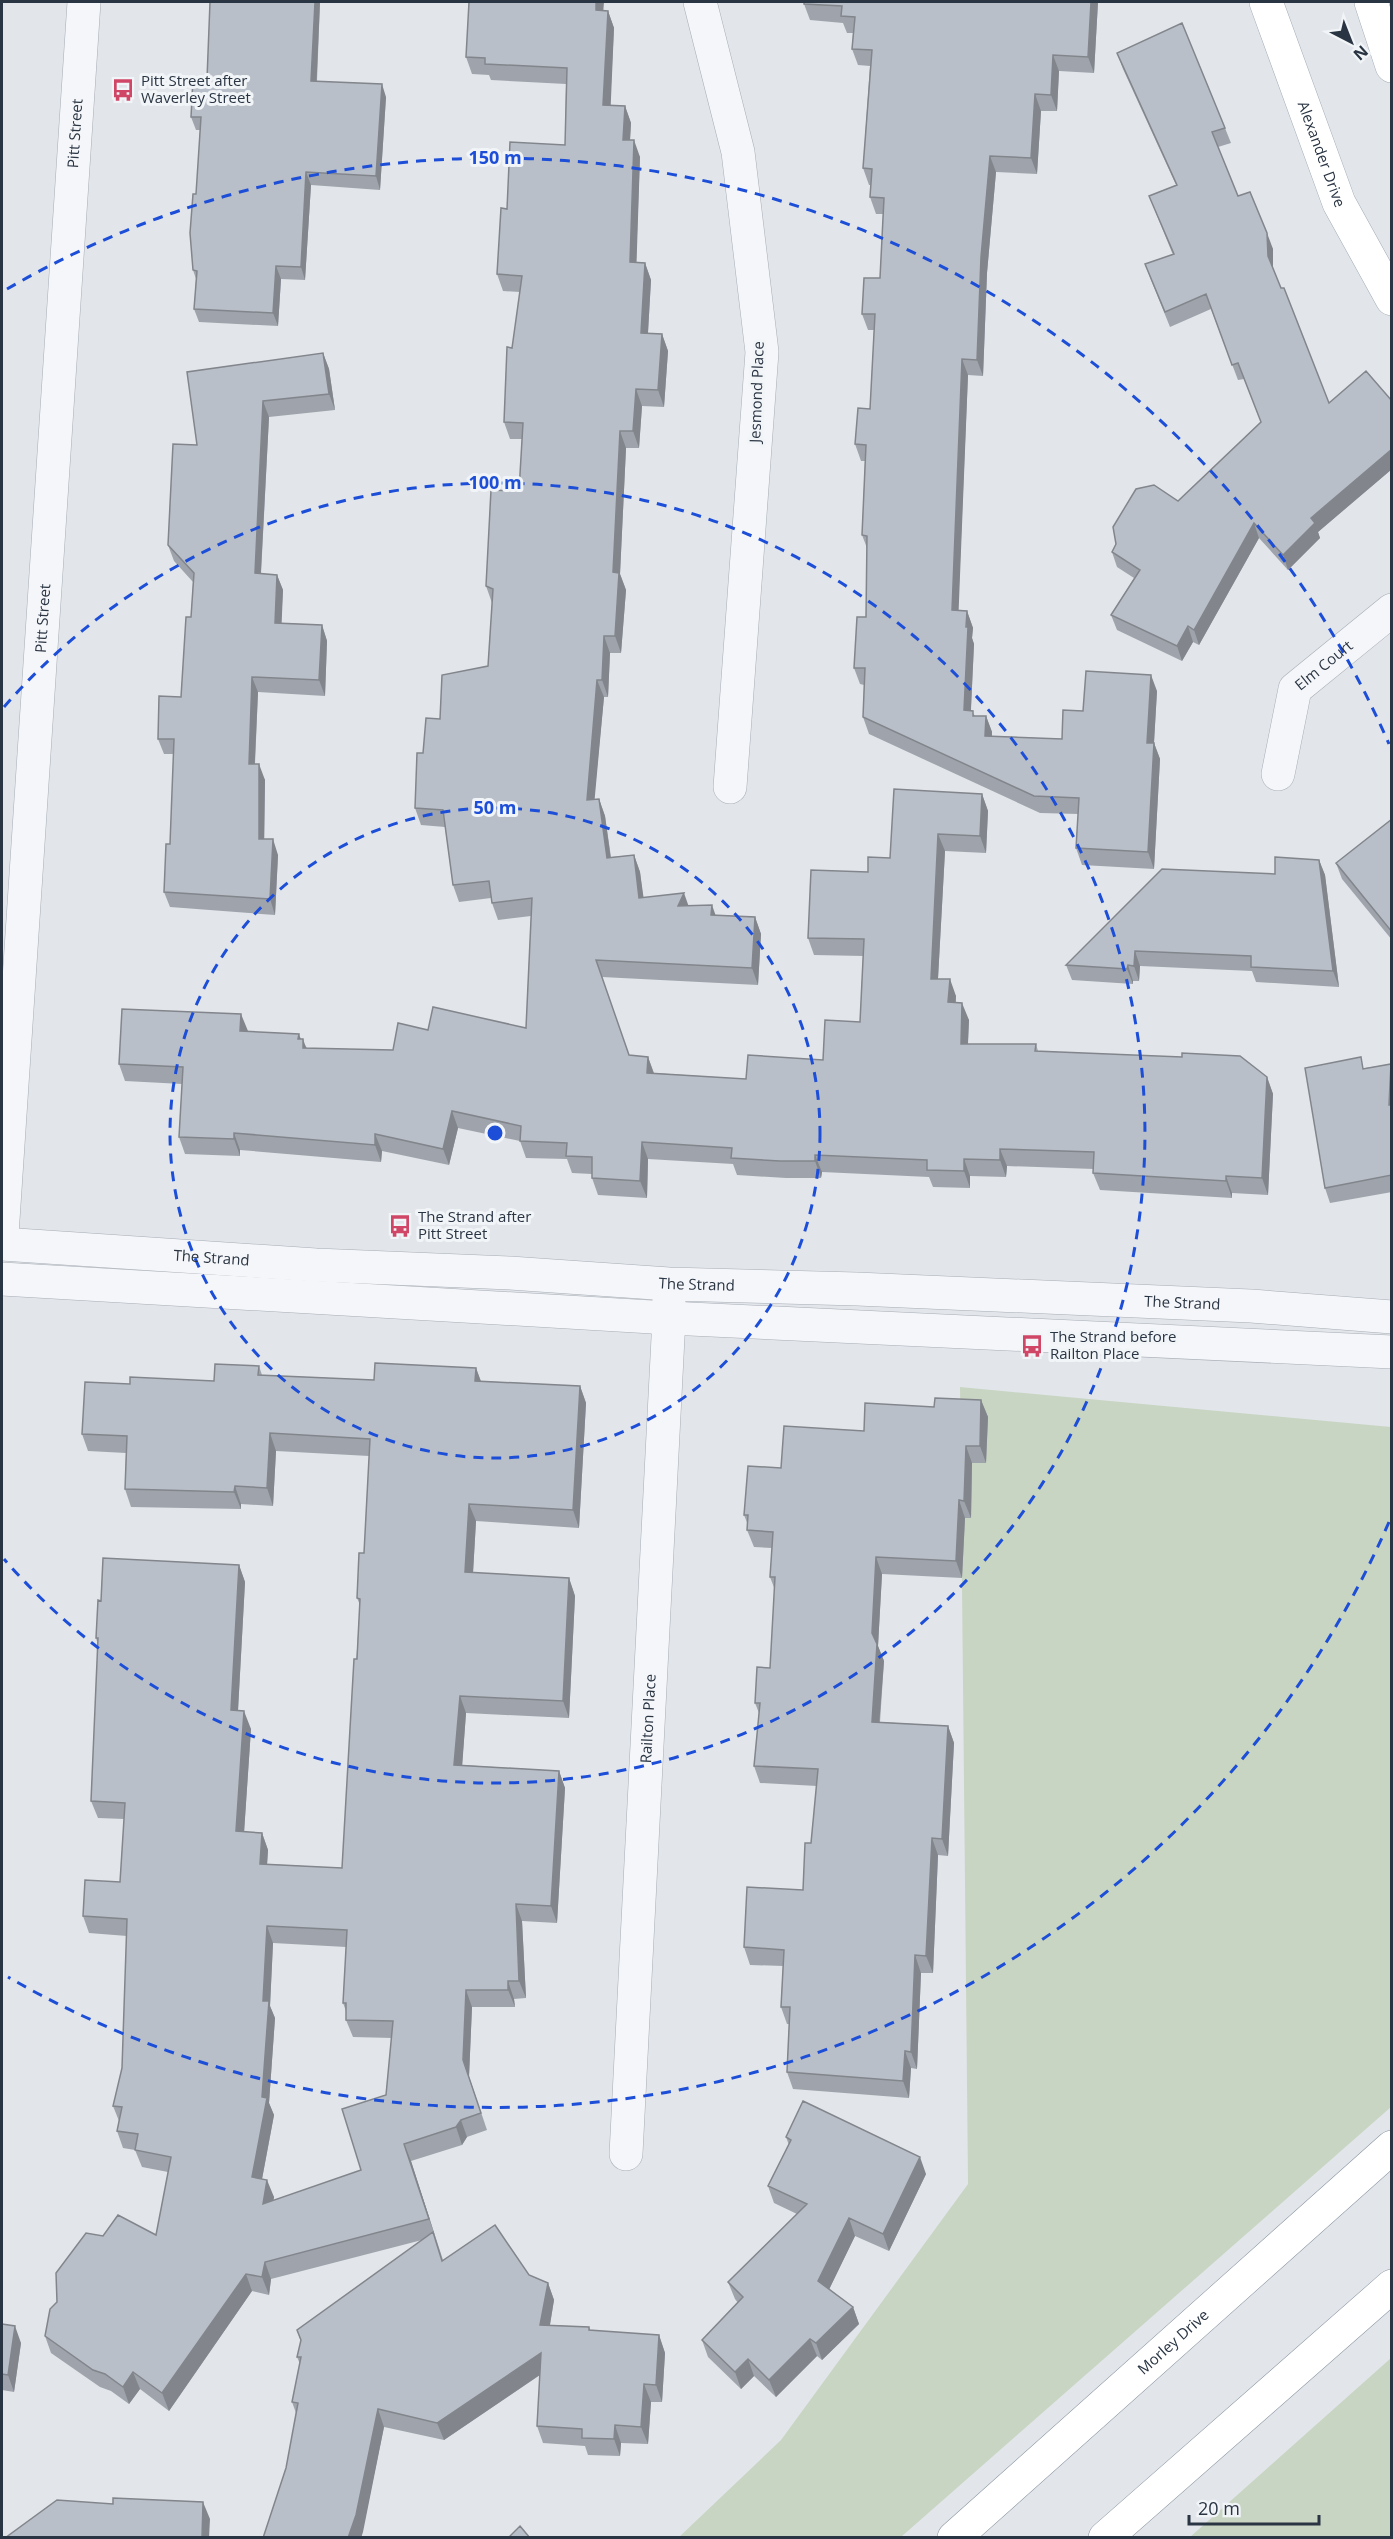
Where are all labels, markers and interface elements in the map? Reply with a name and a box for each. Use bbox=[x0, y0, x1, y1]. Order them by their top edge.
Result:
north arrow bbox=[1321, 12, 1381, 72]
text: N bbox=[1349, 41, 1373, 66]
place label: Pitt Street after Waverley Street bbox=[141, 70, 251, 107]
bus stop icon: Pitt Street after Waverley Street bbox=[110, 77, 136, 103]
street label: Pitt Street bbox=[62, 98, 87, 169]
street label: Alexander Drive bbox=[1294, 98, 1351, 210]
text: 150 m bbox=[468, 145, 522, 169]
street label: Jesmond Place bbox=[744, 341, 768, 445]
text: 100 m bbox=[468, 470, 522, 494]
street label: Pitt Street bbox=[30, 583, 54, 654]
street label: Elm Court bbox=[1290, 635, 1356, 694]
text: 50 m bbox=[474, 795, 516, 819]
centre of rings bbox=[485, 1123, 505, 1143]
place label: The Strand after Pitt Street bbox=[418, 1206, 531, 1243]
bus stop icon: The Strand after Pitt Street bbox=[387, 1213, 413, 1239]
street label: The Strand bbox=[173, 1244, 250, 1270]
street label: The Strand bbox=[658, 1272, 735, 1295]
street label: The Strand bbox=[1144, 1290, 1221, 1314]
place label: The Strand before Railton Place bbox=[1050, 1326, 1176, 1363]
bus stop icon: The Strand before Railton Place bbox=[1019, 1333, 1045, 1359]
street label: Railton Place bbox=[635, 1673, 660, 1764]
street label: Morley Drive bbox=[1133, 2304, 1213, 2379]
scale bar bbox=[1189, 2488, 1320, 2526]
text: 20 m bbox=[1198, 2496, 1240, 2520]

